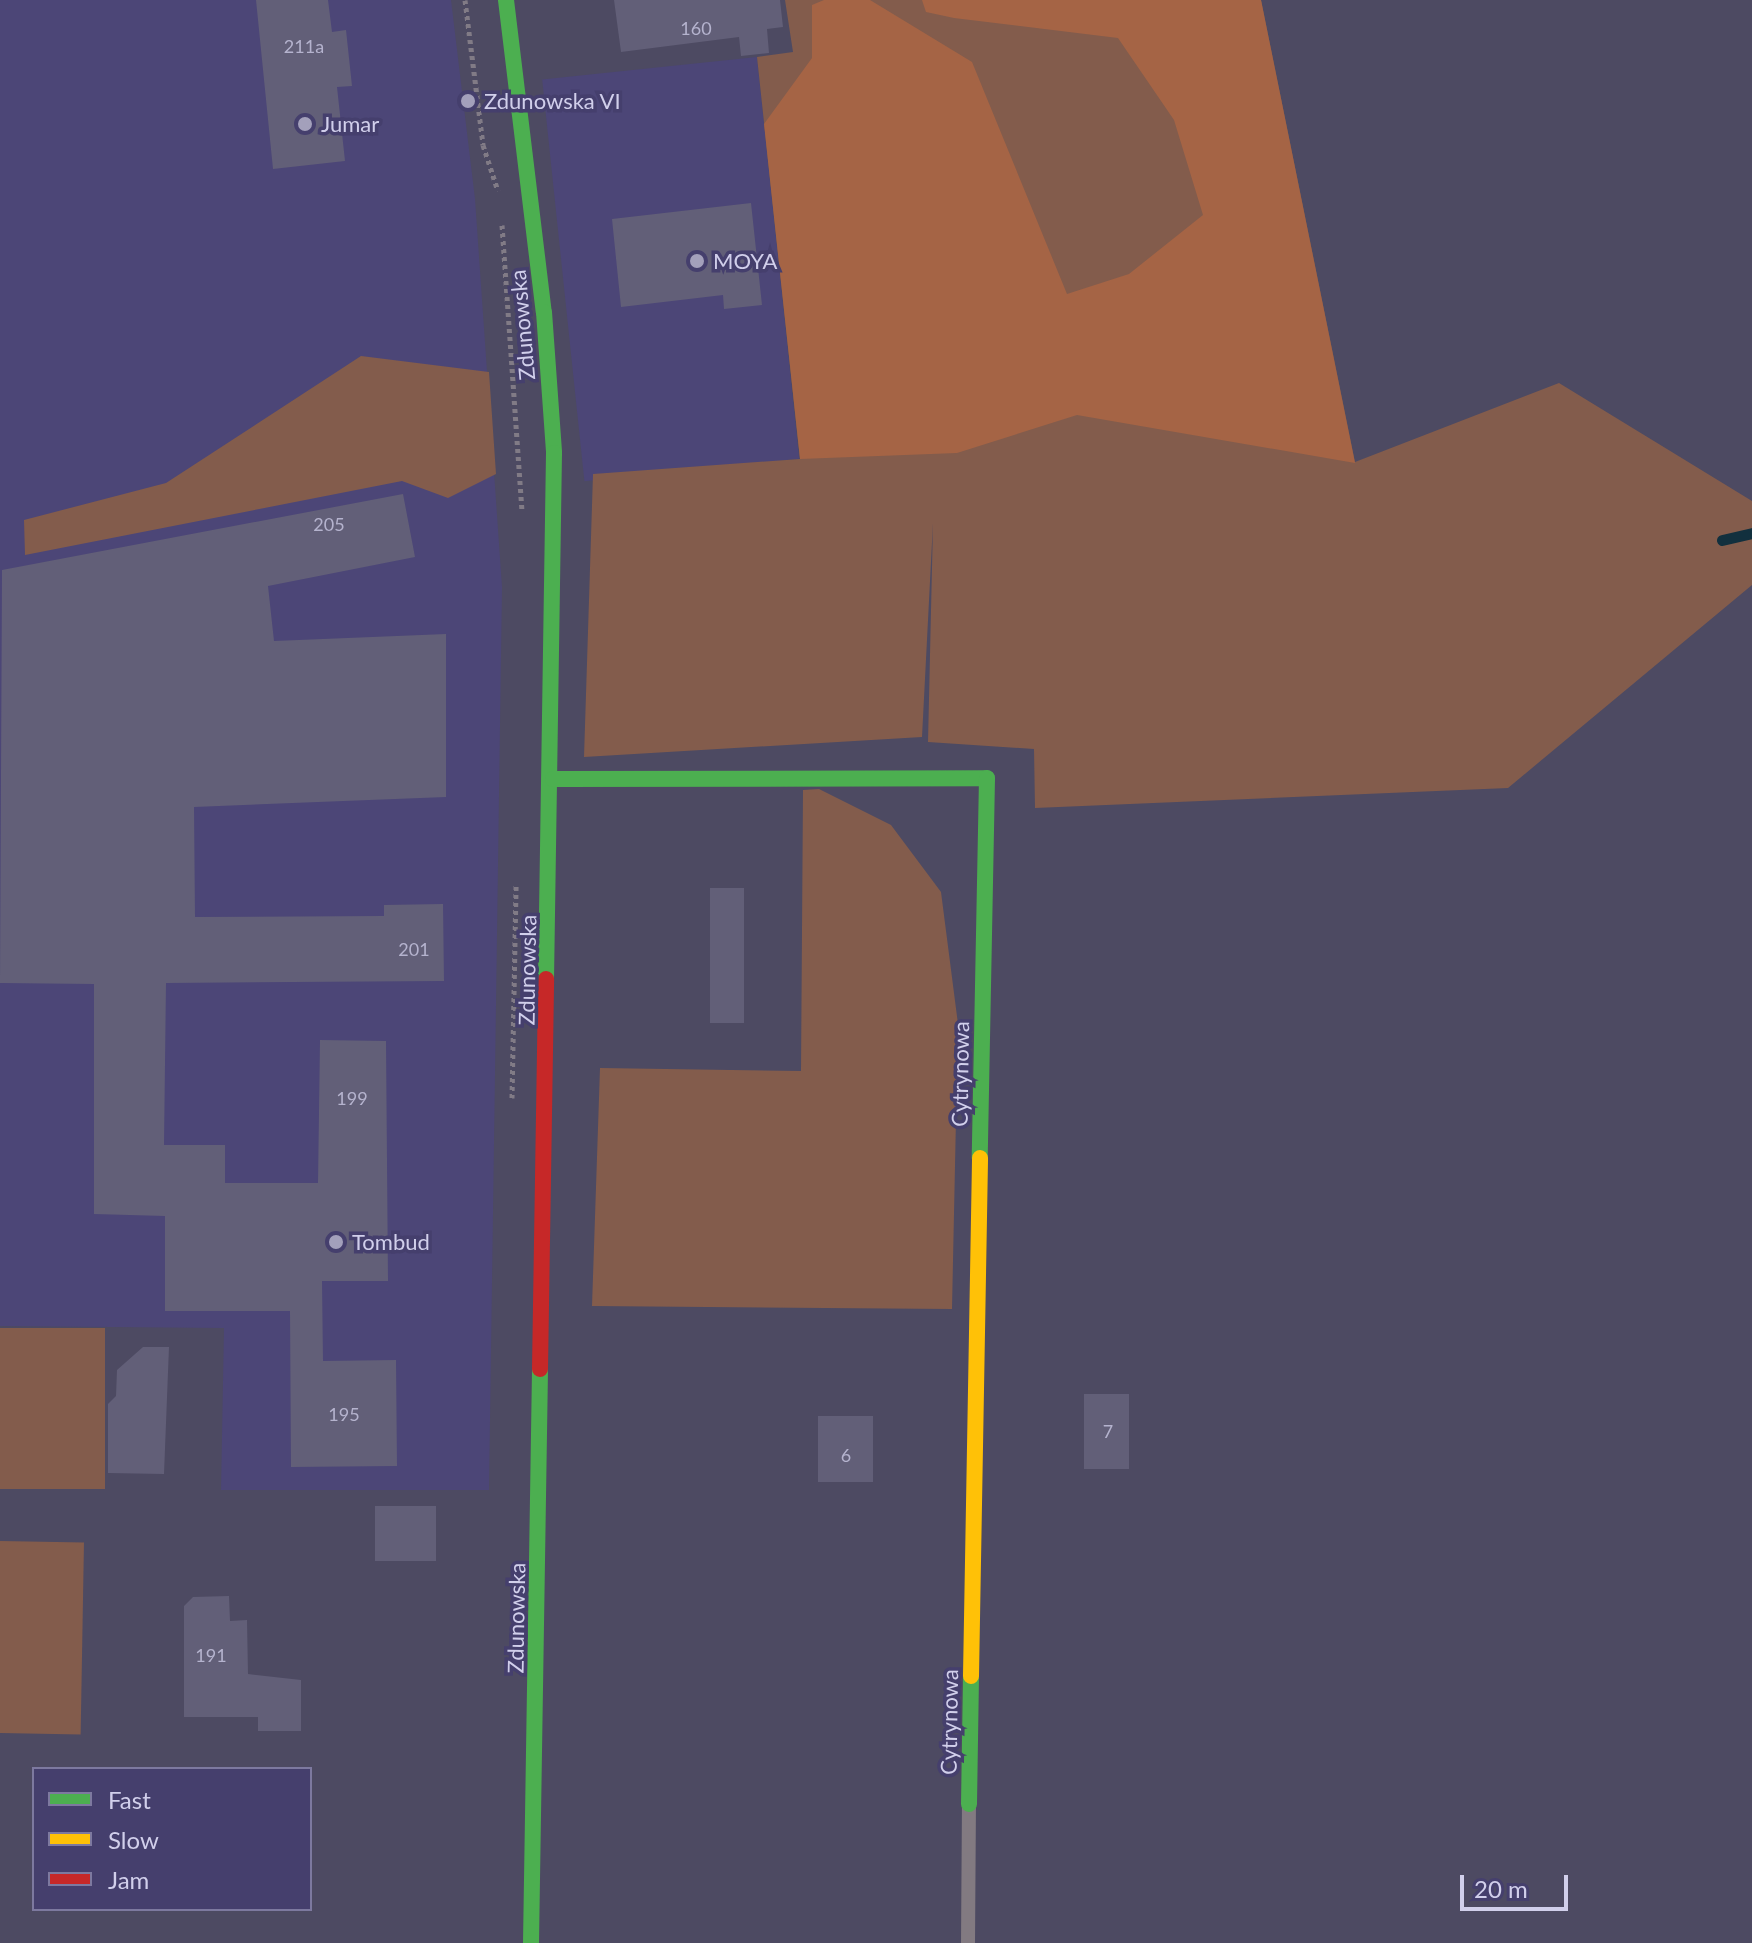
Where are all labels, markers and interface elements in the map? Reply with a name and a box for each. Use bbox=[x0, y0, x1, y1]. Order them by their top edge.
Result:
house number: 160 bbox=[680, 17, 712, 39]
house number: 211a bbox=[284, 35, 324, 57]
place label: Zdunowska VI bbox=[484, 88, 621, 114]
marker: Zdunowska VI bbox=[459, 92, 477, 110]
place label: Jumar bbox=[321, 111, 379, 137]
marker: Jumar bbox=[296, 115, 314, 133]
place label: MOYA bbox=[713, 248, 777, 274]
marker: MOYA bbox=[688, 252, 706, 270]
street label: Zdunowska bbox=[504, 269, 540, 381]
house number: 205 bbox=[313, 513, 345, 535]
street label: Zdunowska bbox=[513, 914, 541, 1026]
house number: 201 bbox=[398, 938, 430, 960]
street label: Cytrynowa bbox=[946, 1021, 974, 1127]
house number: 199 bbox=[336, 1087, 368, 1109]
place label: Tombud bbox=[352, 1229, 430, 1255]
marker: Tombud bbox=[327, 1233, 345, 1251]
house number: 195 bbox=[328, 1403, 360, 1425]
house number: 7 bbox=[1103, 1420, 1113, 1442]
house number: 6 bbox=[841, 1444, 851, 1466]
street label: Zdunowska bbox=[502, 1562, 530, 1674]
house number: 191 bbox=[195, 1644, 227, 1666]
street label: Cytrynowa bbox=[935, 1669, 963, 1775]
legend bbox=[32, 1767, 312, 1911]
text: Fast bbox=[108, 1785, 151, 1814]
text: Slow bbox=[108, 1825, 159, 1854]
scale bar bbox=[1464, 1859, 1572, 1909]
text: Jam bbox=[108, 1865, 149, 1894]
text: 20 m bbox=[1474, 1874, 1528, 1903]

